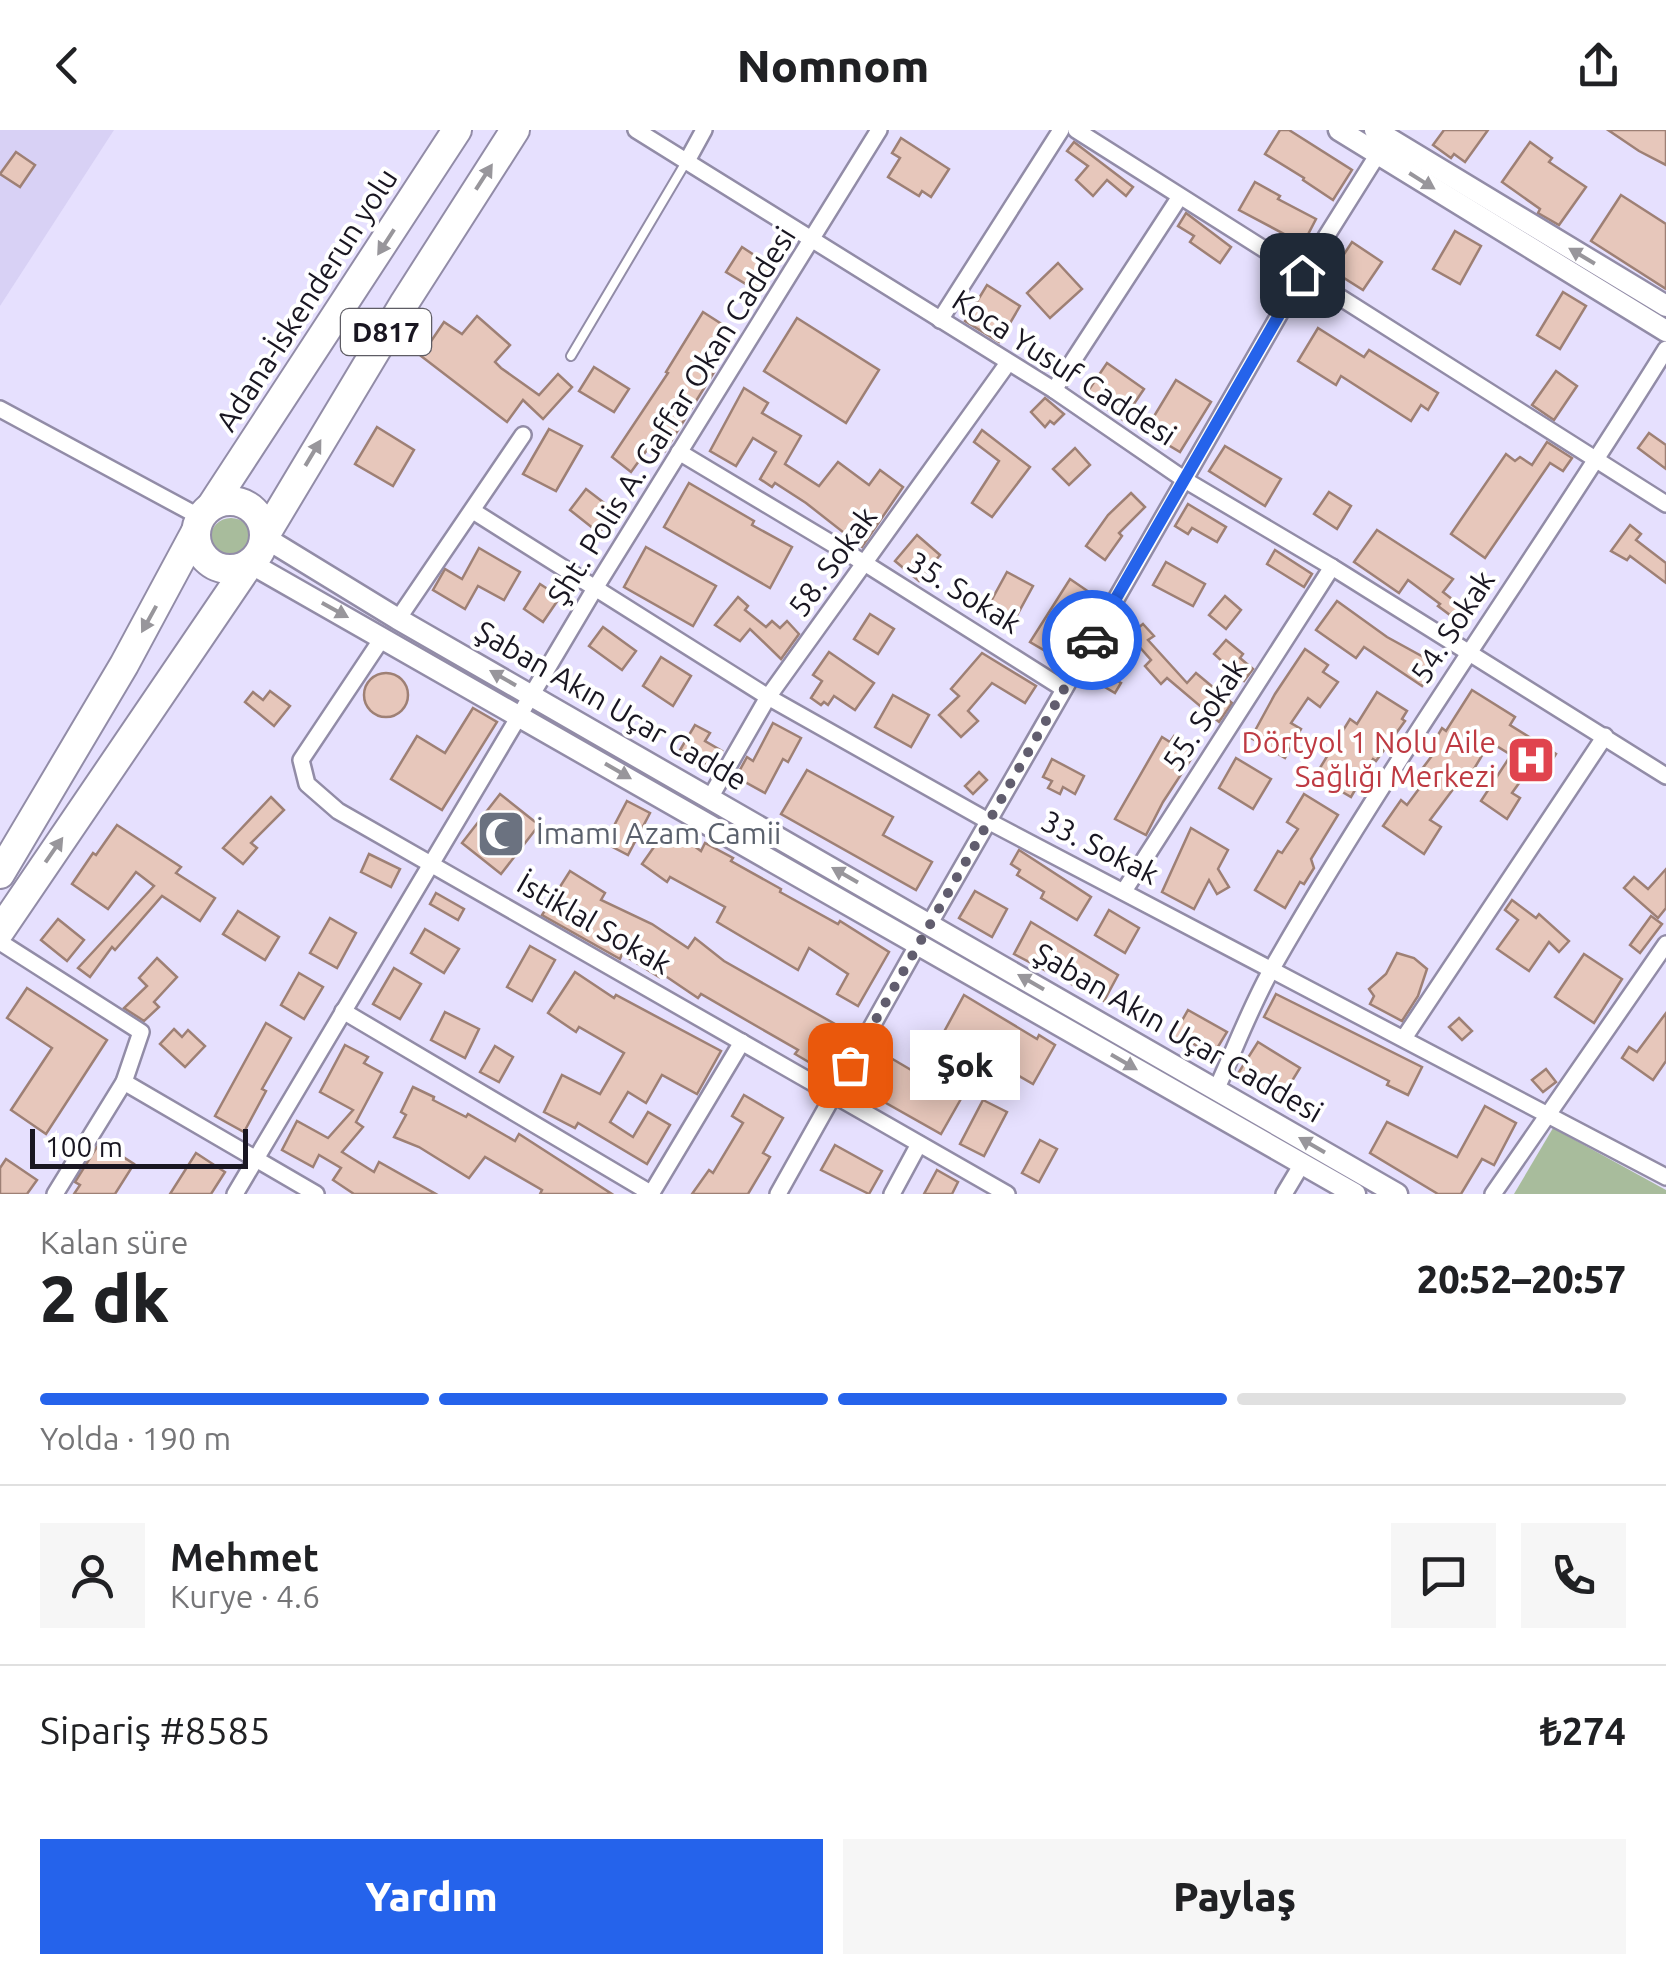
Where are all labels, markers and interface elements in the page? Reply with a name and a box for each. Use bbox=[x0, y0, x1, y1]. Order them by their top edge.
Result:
icon: back bbox=[40, 38, 95, 93]
icon: share bbox=[1571, 38, 1626, 93]
text: Nomnom bbox=[737, 40, 929, 91]
street label: Adana-İskenderun yolu bbox=[209, 162, 404, 437]
one-way arrow bbox=[475, 163, 493, 191]
one-way arrow bbox=[1408, 172, 1436, 189]
street label: Şht. Polis A. Gaffar Okan Caddesi bbox=[540, 220, 802, 611]
one-way arrow bbox=[377, 228, 396, 255]
pin bbox=[1260, 233, 1345, 318]
icon: home bbox=[1275, 248, 1330, 303]
one-way arrow bbox=[1568, 248, 1596, 265]
street label: Koca Yusuf Caddesi bbox=[946, 282, 1183, 452]
road number: D817 bbox=[341, 309, 431, 355]
one-way arrow bbox=[304, 439, 321, 467]
street label: 58. Sokak bbox=[781, 500, 883, 623]
street label: 35. Sokak bbox=[902, 544, 1027, 640]
street label: 54. Sokak bbox=[1403, 564, 1501, 689]
courier bbox=[1042, 590, 1142, 690]
one-way arrow bbox=[321, 602, 350, 619]
one-way arrow bbox=[141, 605, 159, 633]
icon: car bbox=[1065, 613, 1120, 668]
street label: Şaban Akın Uçar Cadde bbox=[470, 614, 753, 797]
street label: 55. Sokak bbox=[1155, 652, 1253, 777]
one-way arrow bbox=[488, 670, 517, 687]
place label: Dörtyol 1 Nolu Aile Sağlığı Merkezi bbox=[1242, 725, 1496, 793]
hospital icon: Dörtyol 1 Nolu Aile Sağlığı Merkezi bbox=[1505, 734, 1557, 786]
one-way arrow bbox=[603, 762, 632, 779]
street label: 33. Sokak bbox=[1036, 803, 1165, 891]
mosque icon: İmamı Azam Camii bbox=[475, 808, 527, 860]
place label: İmamı Azam Camii bbox=[536, 816, 781, 850]
one-way arrow bbox=[44, 836, 63, 863]
street label: İstiklal Sokak bbox=[512, 865, 677, 981]
one-way arrow bbox=[831, 867, 859, 884]
street label: Şaban Akın Uçar Caddesi bbox=[1028, 935, 1329, 1129]
one-way arrow bbox=[1017, 974, 1045, 991]
pin bbox=[808, 1023, 893, 1108]
callout: Şok bbox=[910, 1030, 1020, 1100]
icon: bag bbox=[823, 1038, 878, 1093]
text: Şok bbox=[937, 1047, 993, 1083]
one-way arrow bbox=[1110, 1052, 1138, 1070]
scale bar bbox=[30, 1124, 248, 1168]
text: 100 m bbox=[45, 1131, 123, 1162]
one-way arrow bbox=[1298, 1137, 1326, 1155]
text: Kalan süre bbox=[40, 1224, 188, 1260]
text: 20:52–20:57 bbox=[1417, 1258, 1626, 1300]
text: 2 dk bbox=[40, 1261, 169, 1334]
text: Yolda · 190 m bbox=[40, 1420, 231, 1456]
button: person bbox=[40, 1523, 145, 1628]
button: chat bbox=[1391, 1523, 1496, 1628]
button: phone bbox=[1521, 1523, 1626, 1628]
text: Mehmet bbox=[170, 1536, 319, 1578]
text: Kurye · 4.6 bbox=[170, 1578, 320, 1614]
text: Sipariş #8585 bbox=[40, 1709, 270, 1751]
text: ₺274 bbox=[1540, 1710, 1626, 1752]
button: Yardım bbox=[40, 1839, 823, 1954]
button: Paylaş bbox=[843, 1839, 1626, 1954]

